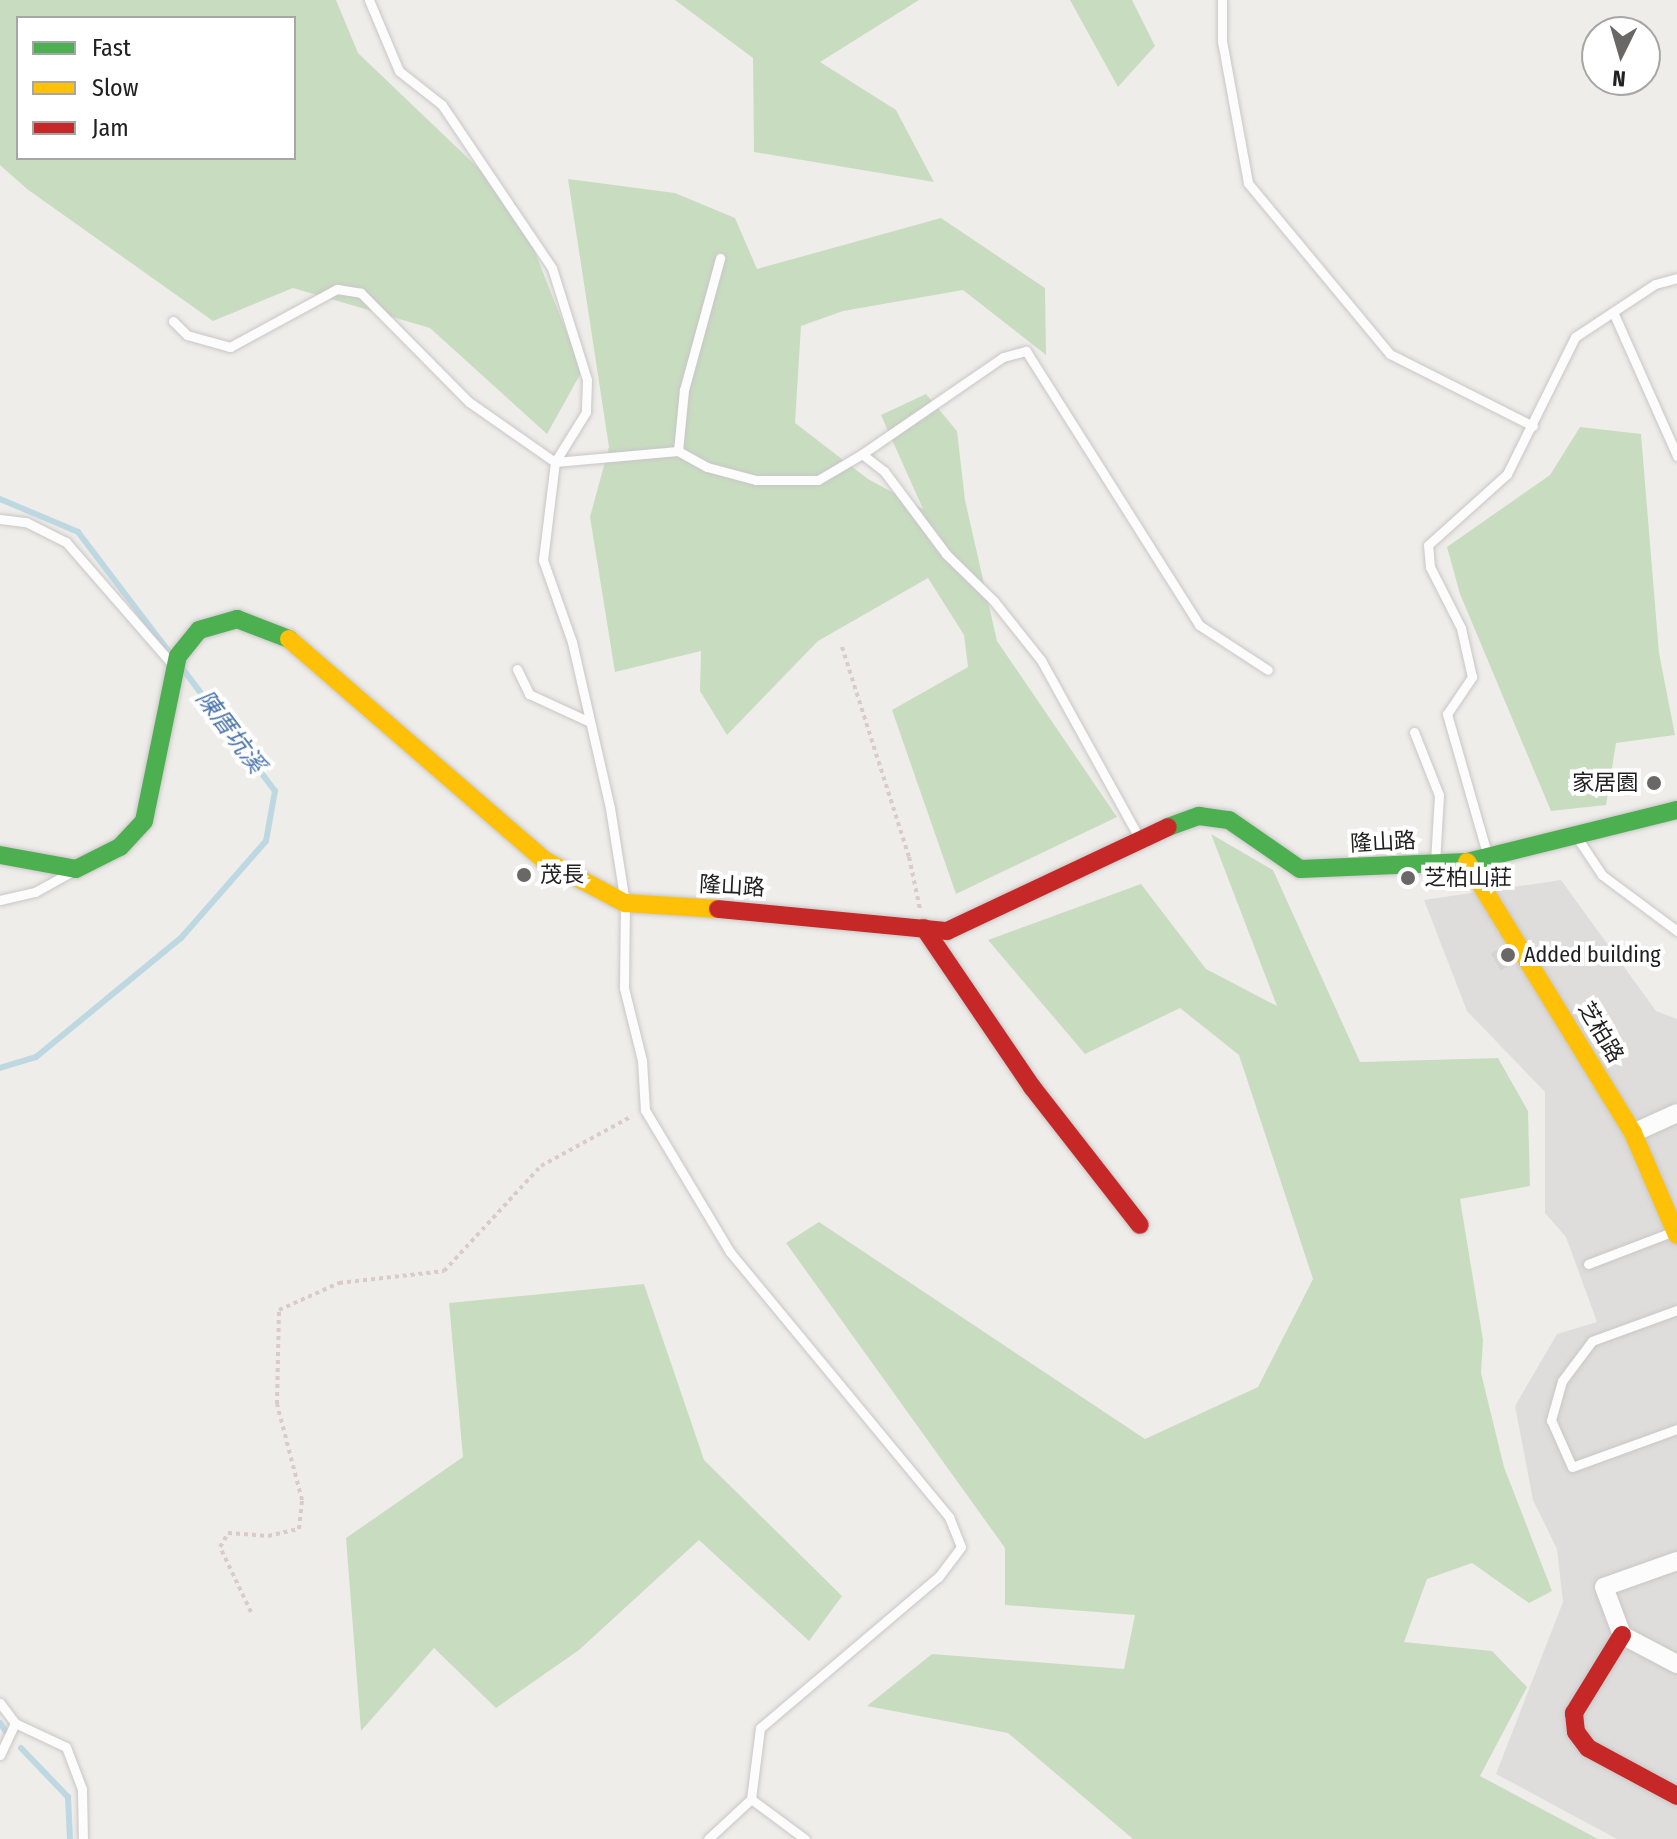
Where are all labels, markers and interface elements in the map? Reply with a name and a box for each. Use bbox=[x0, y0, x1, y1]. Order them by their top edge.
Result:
legend bbox=[16, 16, 296, 160]
north arrow bbox=[1581, 16, 1661, 96]
text: Fast bbox=[92, 34, 131, 62]
text: N bbox=[1611, 64, 1627, 92]
text: Slow bbox=[92, 74, 138, 102]
text: Jam bbox=[92, 114, 129, 142]
water label: 陳厝坑溪 bbox=[190, 685, 270, 779]
place label: 家居園 bbox=[1572, 770, 1638, 796]
marker: 家居園 bbox=[1645, 774, 1663, 792]
street label: 隆山路 bbox=[1349, 827, 1417, 857]
place label: 茂長 bbox=[540, 862, 584, 888]
place label: 芝柏山莊 bbox=[1424, 865, 1512, 891]
marker: 茂長 bbox=[515, 866, 533, 884]
marker: 芝柏山莊 bbox=[1399, 869, 1417, 887]
street label: 隆山路 bbox=[698, 871, 766, 901]
place label: Added building bbox=[1524, 942, 1661, 968]
marker: Added building bbox=[1499, 946, 1517, 964]
street label: 芝柏路 bbox=[1573, 997, 1629, 1067]

